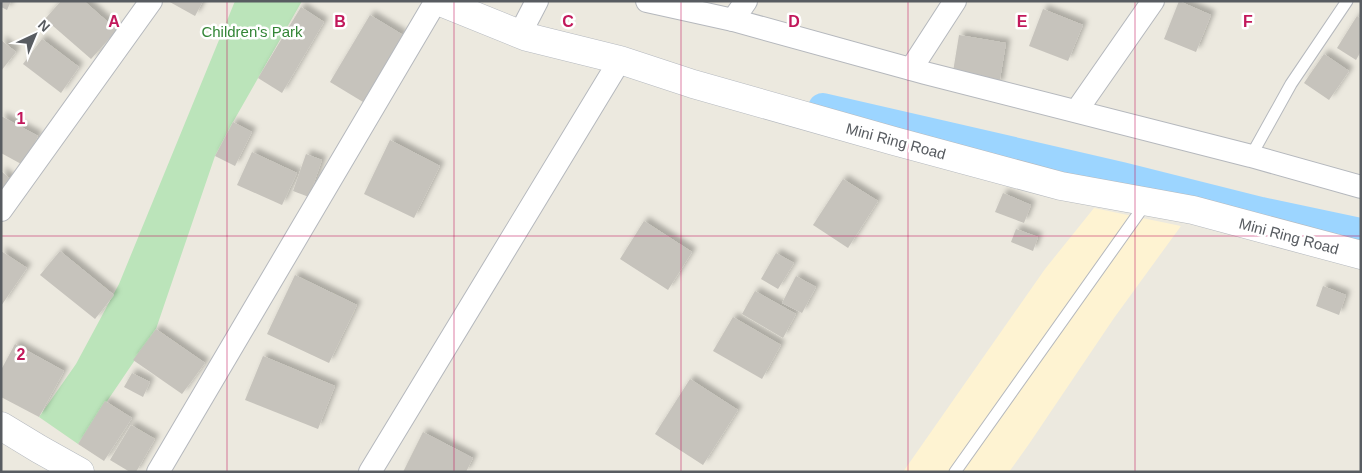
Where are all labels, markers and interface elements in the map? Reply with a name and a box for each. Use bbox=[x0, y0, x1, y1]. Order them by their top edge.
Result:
north arrow bbox=[10, 10, 60, 60]
text: A bbox=[108, 13, 120, 30]
text: B bbox=[334, 13, 346, 30]
text: C bbox=[562, 13, 574, 30]
text: D bbox=[788, 13, 800, 30]
text: E bbox=[1017, 13, 1028, 30]
text: F bbox=[1243, 13, 1253, 30]
text: N bbox=[35, 16, 53, 35]
park label: Children's Park bbox=[201, 23, 303, 40]
text: 1 bbox=[17, 110, 26, 127]
street label: Mini Ring Road bbox=[844, 120, 948, 162]
street label: Mini Ring Road bbox=[1237, 215, 1341, 257]
text: 2 bbox=[17, 346, 26, 363]

